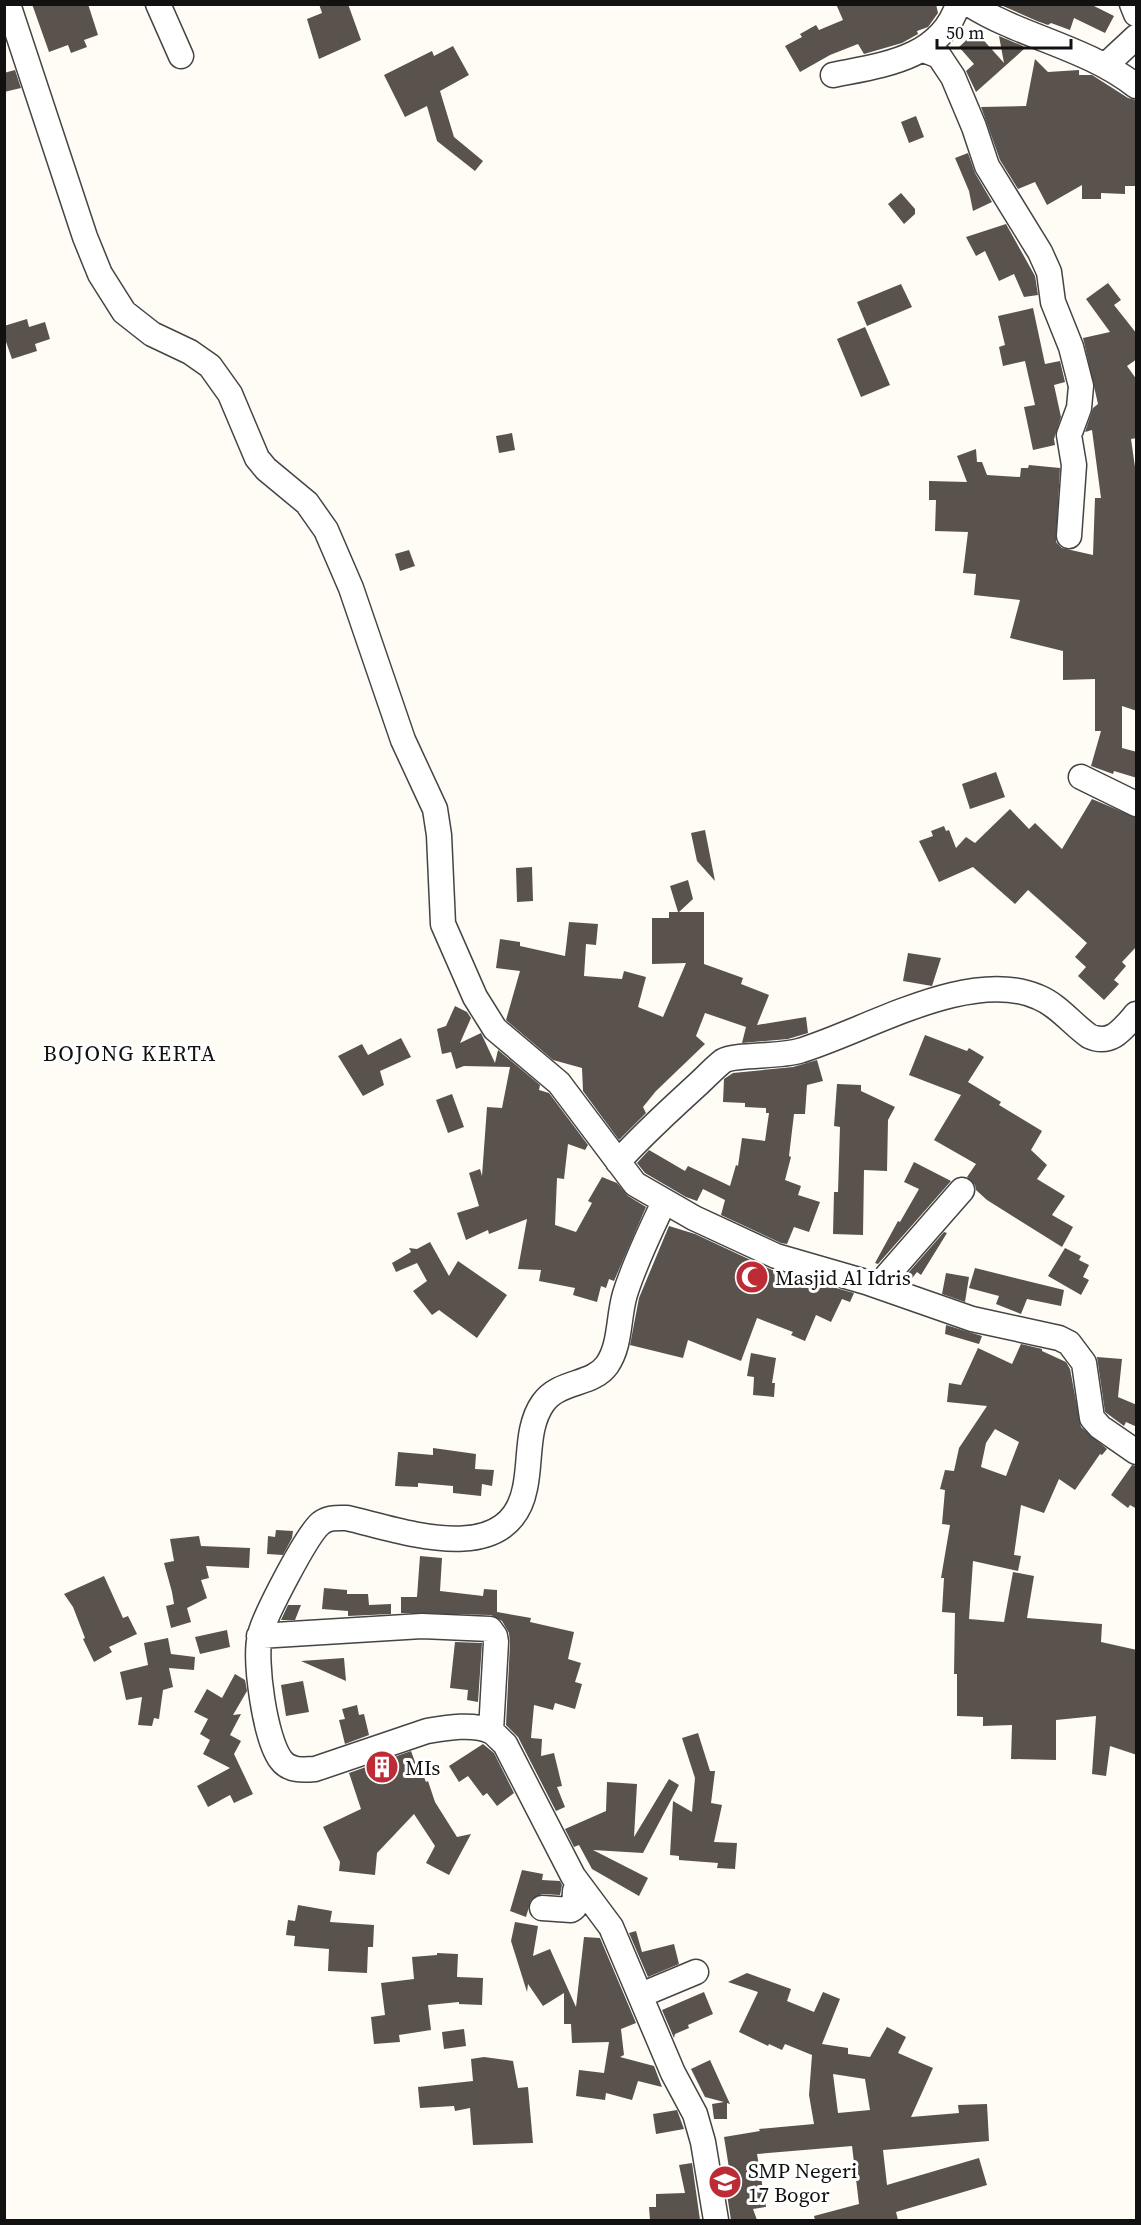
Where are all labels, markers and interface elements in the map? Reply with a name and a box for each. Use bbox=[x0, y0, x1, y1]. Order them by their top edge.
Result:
scale bar bbox=[937, 12, 1070, 50]
text: 50 m bbox=[946, 20, 984, 45]
district label: BOJONG KERTA bbox=[43, 1038, 217, 1068]
mosque icon: Masjid Al Idris bbox=[734, 1259, 770, 1295]
place label: Masjid Al Idris bbox=[775, 1263, 911, 1292]
building icon: MIs bbox=[364, 1749, 400, 1785]
place label: MIs bbox=[405, 1753, 440, 1782]
place label: SMP Negeri 17 Bogor bbox=[748, 2156, 857, 2209]
school or university icon: SMP Negeri 17 Bogor bbox=[707, 2164, 743, 2200]

